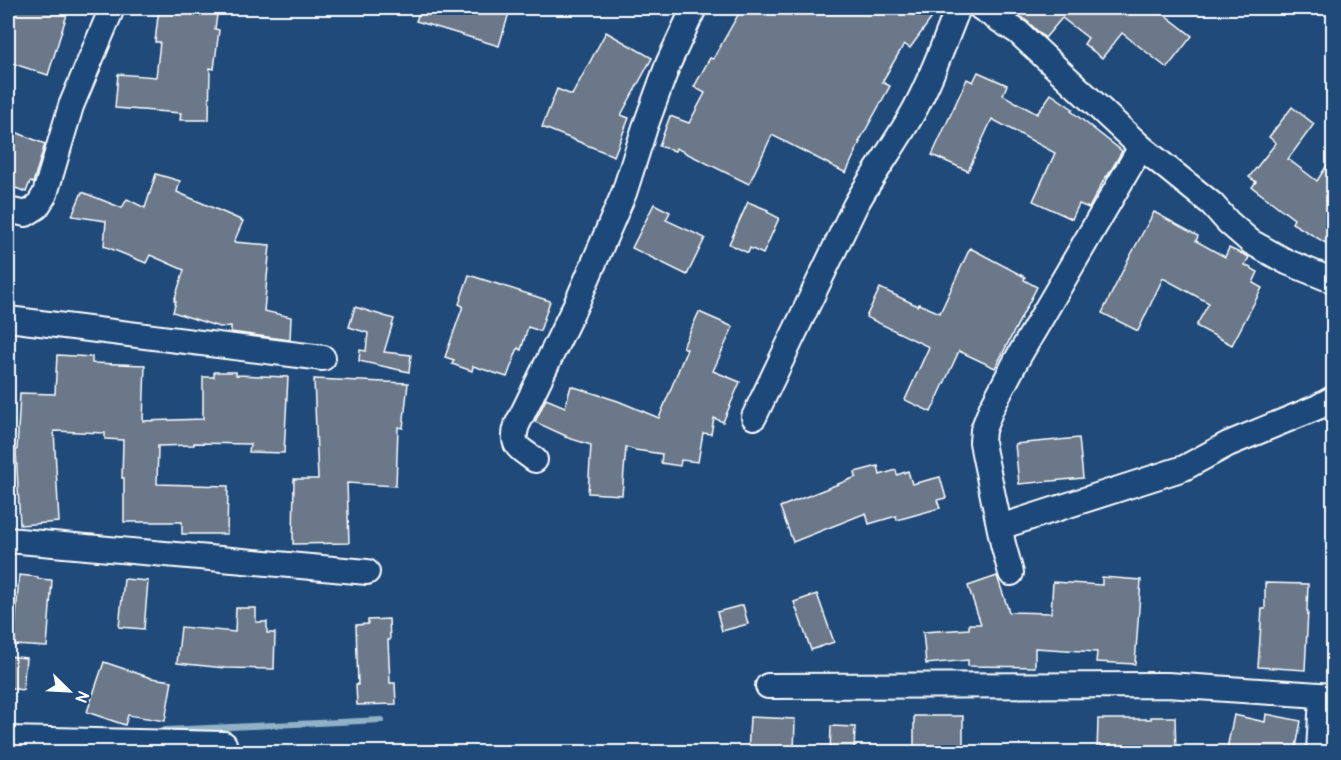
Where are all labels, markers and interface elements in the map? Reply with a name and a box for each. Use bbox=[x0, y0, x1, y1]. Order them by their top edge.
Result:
north arrow bbox=[39, 661, 99, 721]
text: N bbox=[70, 688, 93, 706]

